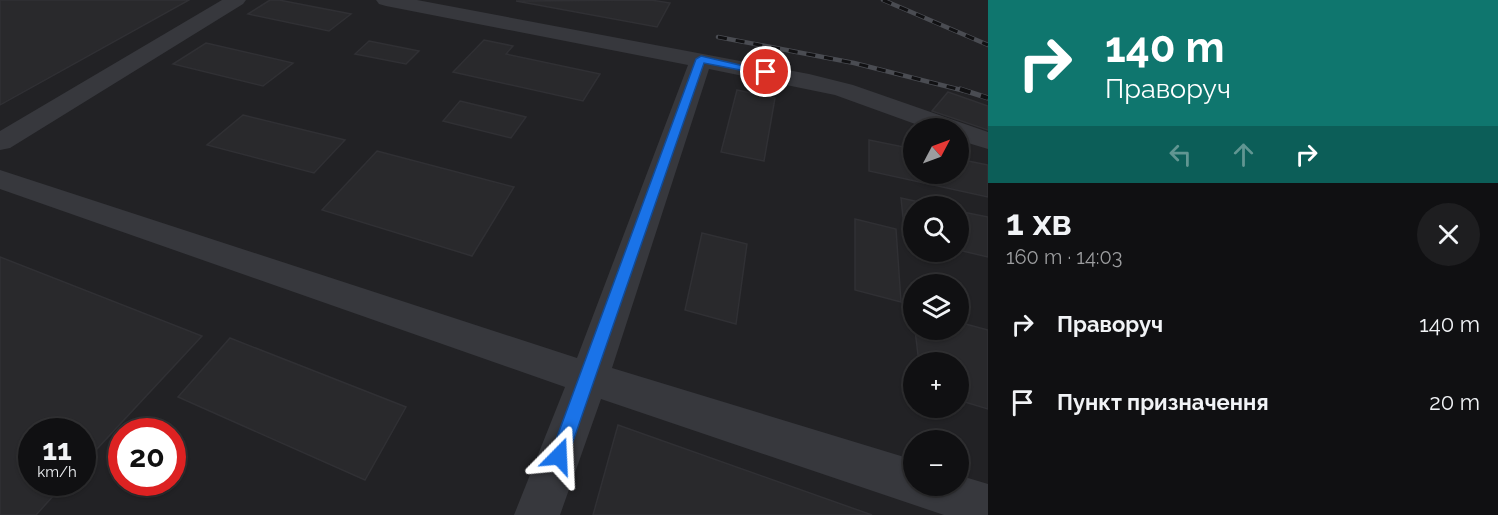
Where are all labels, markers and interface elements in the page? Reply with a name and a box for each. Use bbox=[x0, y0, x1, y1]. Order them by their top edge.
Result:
text: 140 m bbox=[1105, 23, 1225, 72]
icon: right bbox=[1006, 24, 1084, 102]
pin bbox=[740, 46, 791, 97]
icon: arrive bbox=[749, 55, 782, 88]
text: Праворуч bbox=[1105, 73, 1231, 104]
north arrow bbox=[903, 118, 969, 184]
map controls bbox=[903, 118, 969, 496]
icon: left bbox=[1164, 138, 1197, 171]
icon: ahead bbox=[1227, 138, 1260, 171]
icon: right bbox=[1290, 138, 1323, 171]
button: search bbox=[903, 196, 969, 262]
text: 1 хв bbox=[1006, 201, 1072, 243]
button: close bbox=[1417, 203, 1480, 266]
text: 160 m · 14:03 bbox=[1006, 245, 1122, 269]
button: layers bbox=[903, 274, 969, 340]
icon: right bbox=[1006, 308, 1039, 341]
text: Праворуч bbox=[1057, 311, 1163, 337]
text: 140 m bbox=[1419, 311, 1480, 337]
button: + bbox=[903, 352, 969, 418]
icon: arrive bbox=[1006, 386, 1039, 419]
text: Пункт призначення bbox=[1057, 389, 1269, 415]
text: 20 m bbox=[1429, 389, 1480, 415]
speed limit sign: 20 bbox=[108, 418, 186, 496]
position arrow bbox=[527, 424, 591, 488]
button: − bbox=[903, 430, 969, 496]
text: 11 bbox=[42, 432, 72, 467]
text: km/h bbox=[37, 463, 77, 481]

